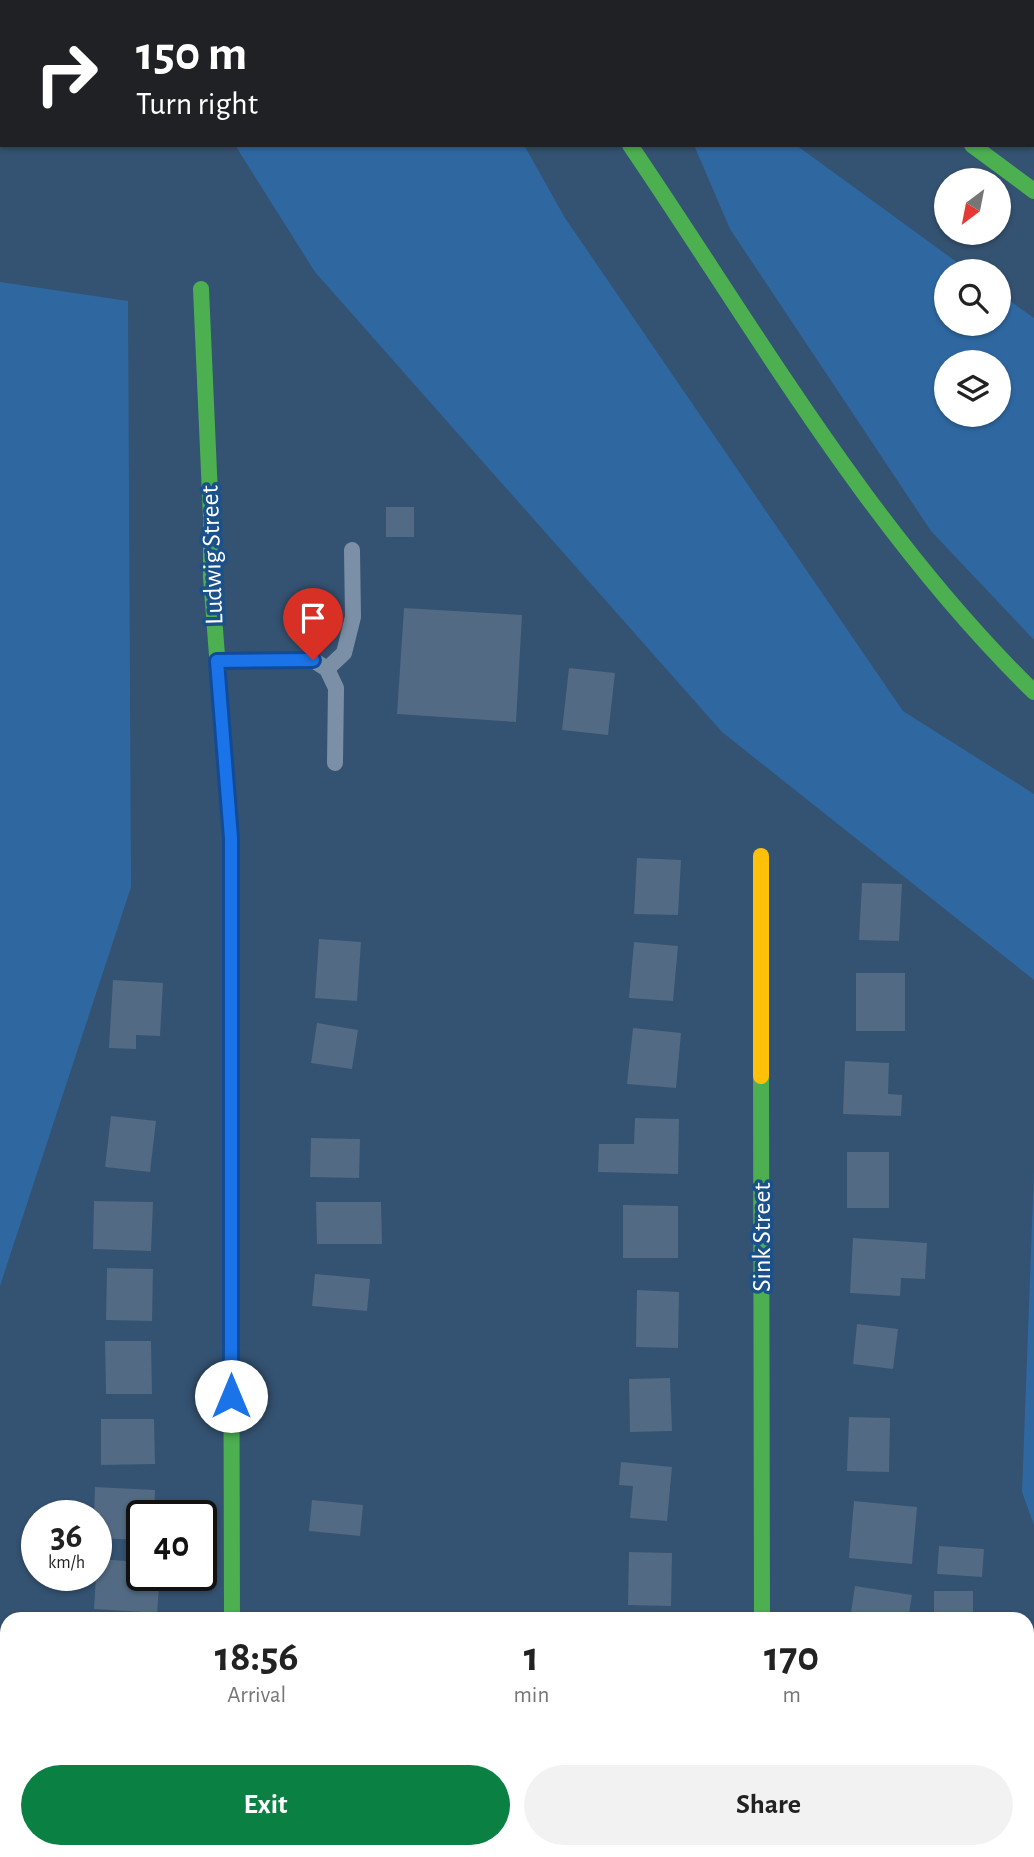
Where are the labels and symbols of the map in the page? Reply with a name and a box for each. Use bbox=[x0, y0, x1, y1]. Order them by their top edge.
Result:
north arrow bbox=[934, 168, 1012, 245]
street label: Ludwig Street bbox=[197, 485, 227, 625]
pin bbox=[283, 588, 343, 660]
street label: Sink Street bbox=[749, 1182, 775, 1292]
position arrow bbox=[194, 1359, 268, 1433]
speed limit sign: 40 bbox=[126, 1500, 217, 1591]

